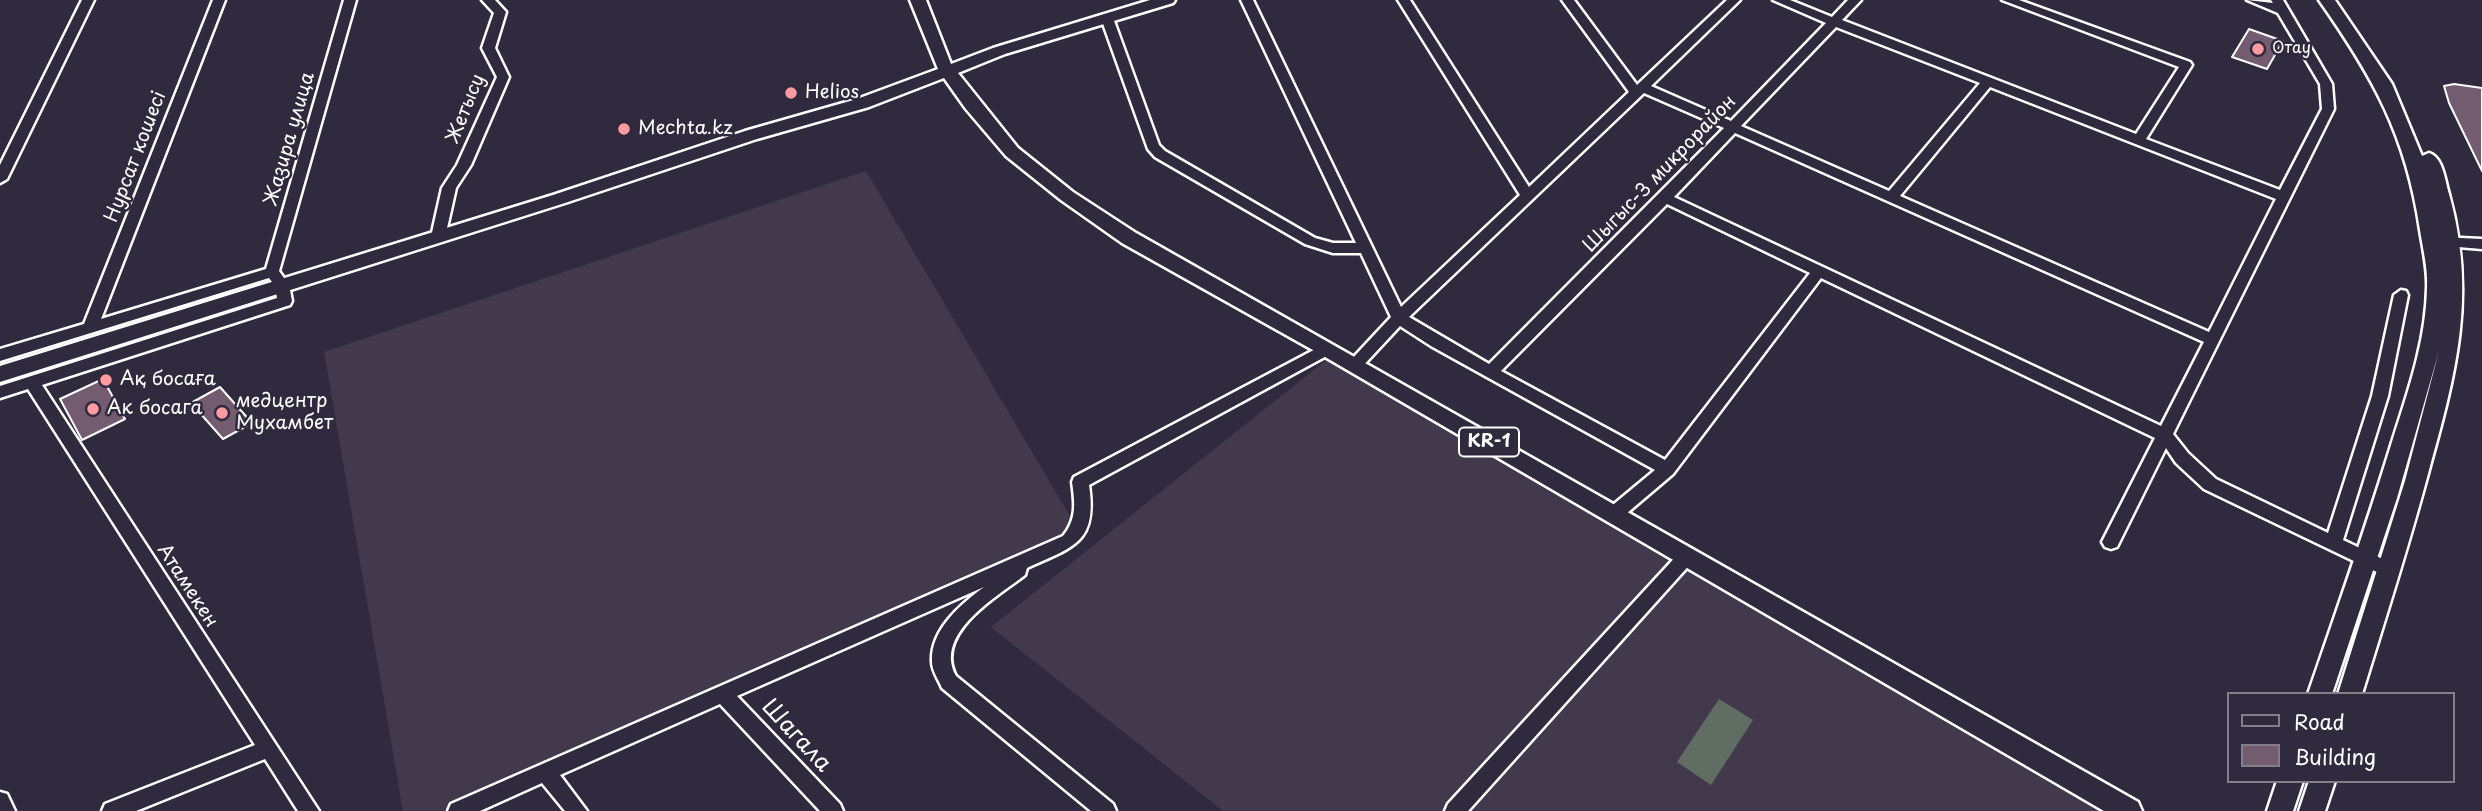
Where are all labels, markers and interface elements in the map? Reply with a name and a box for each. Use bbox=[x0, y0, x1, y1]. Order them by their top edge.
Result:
place label: Отау bbox=[2272, 39, 2311, 59]
marker: Отау bbox=[2250, 41, 2266, 57]
street label: Жазира улица bbox=[260, 70, 320, 208]
street label: Жетысу bbox=[442, 71, 490, 147]
place label: Helios bbox=[805, 82, 859, 104]
marker: Helios bbox=[783, 85, 799, 101]
street label: Нурсат кошесi bbox=[101, 88, 171, 226]
street label: Шыгыс-3 микрорайон bbox=[1579, 91, 1741, 257]
place label: Mechta.kz bbox=[638, 118, 733, 140]
marker: Mechta.kz bbox=[616, 121, 632, 137]
place label: Ақ босаға bbox=[120, 369, 216, 391]
marker: Ақ босаға bbox=[98, 372, 114, 388]
place label: медцентр Мухамбет bbox=[236, 391, 333, 435]
place label: Ак босага bbox=[107, 398, 202, 420]
marker: Ак босага bbox=[85, 401, 101, 417]
marker: медцентр Мухамбет bbox=[214, 405, 230, 421]
road number: KR-1 bbox=[1459, 428, 1519, 457]
street label: Атамекен bbox=[152, 540, 222, 632]
legend bbox=[2226, 692, 2454, 783]
street label: Шагала bbox=[755, 694, 837, 778]
text: Road bbox=[2294, 705, 2345, 737]
text: Building bbox=[2294, 740, 2376, 772]

